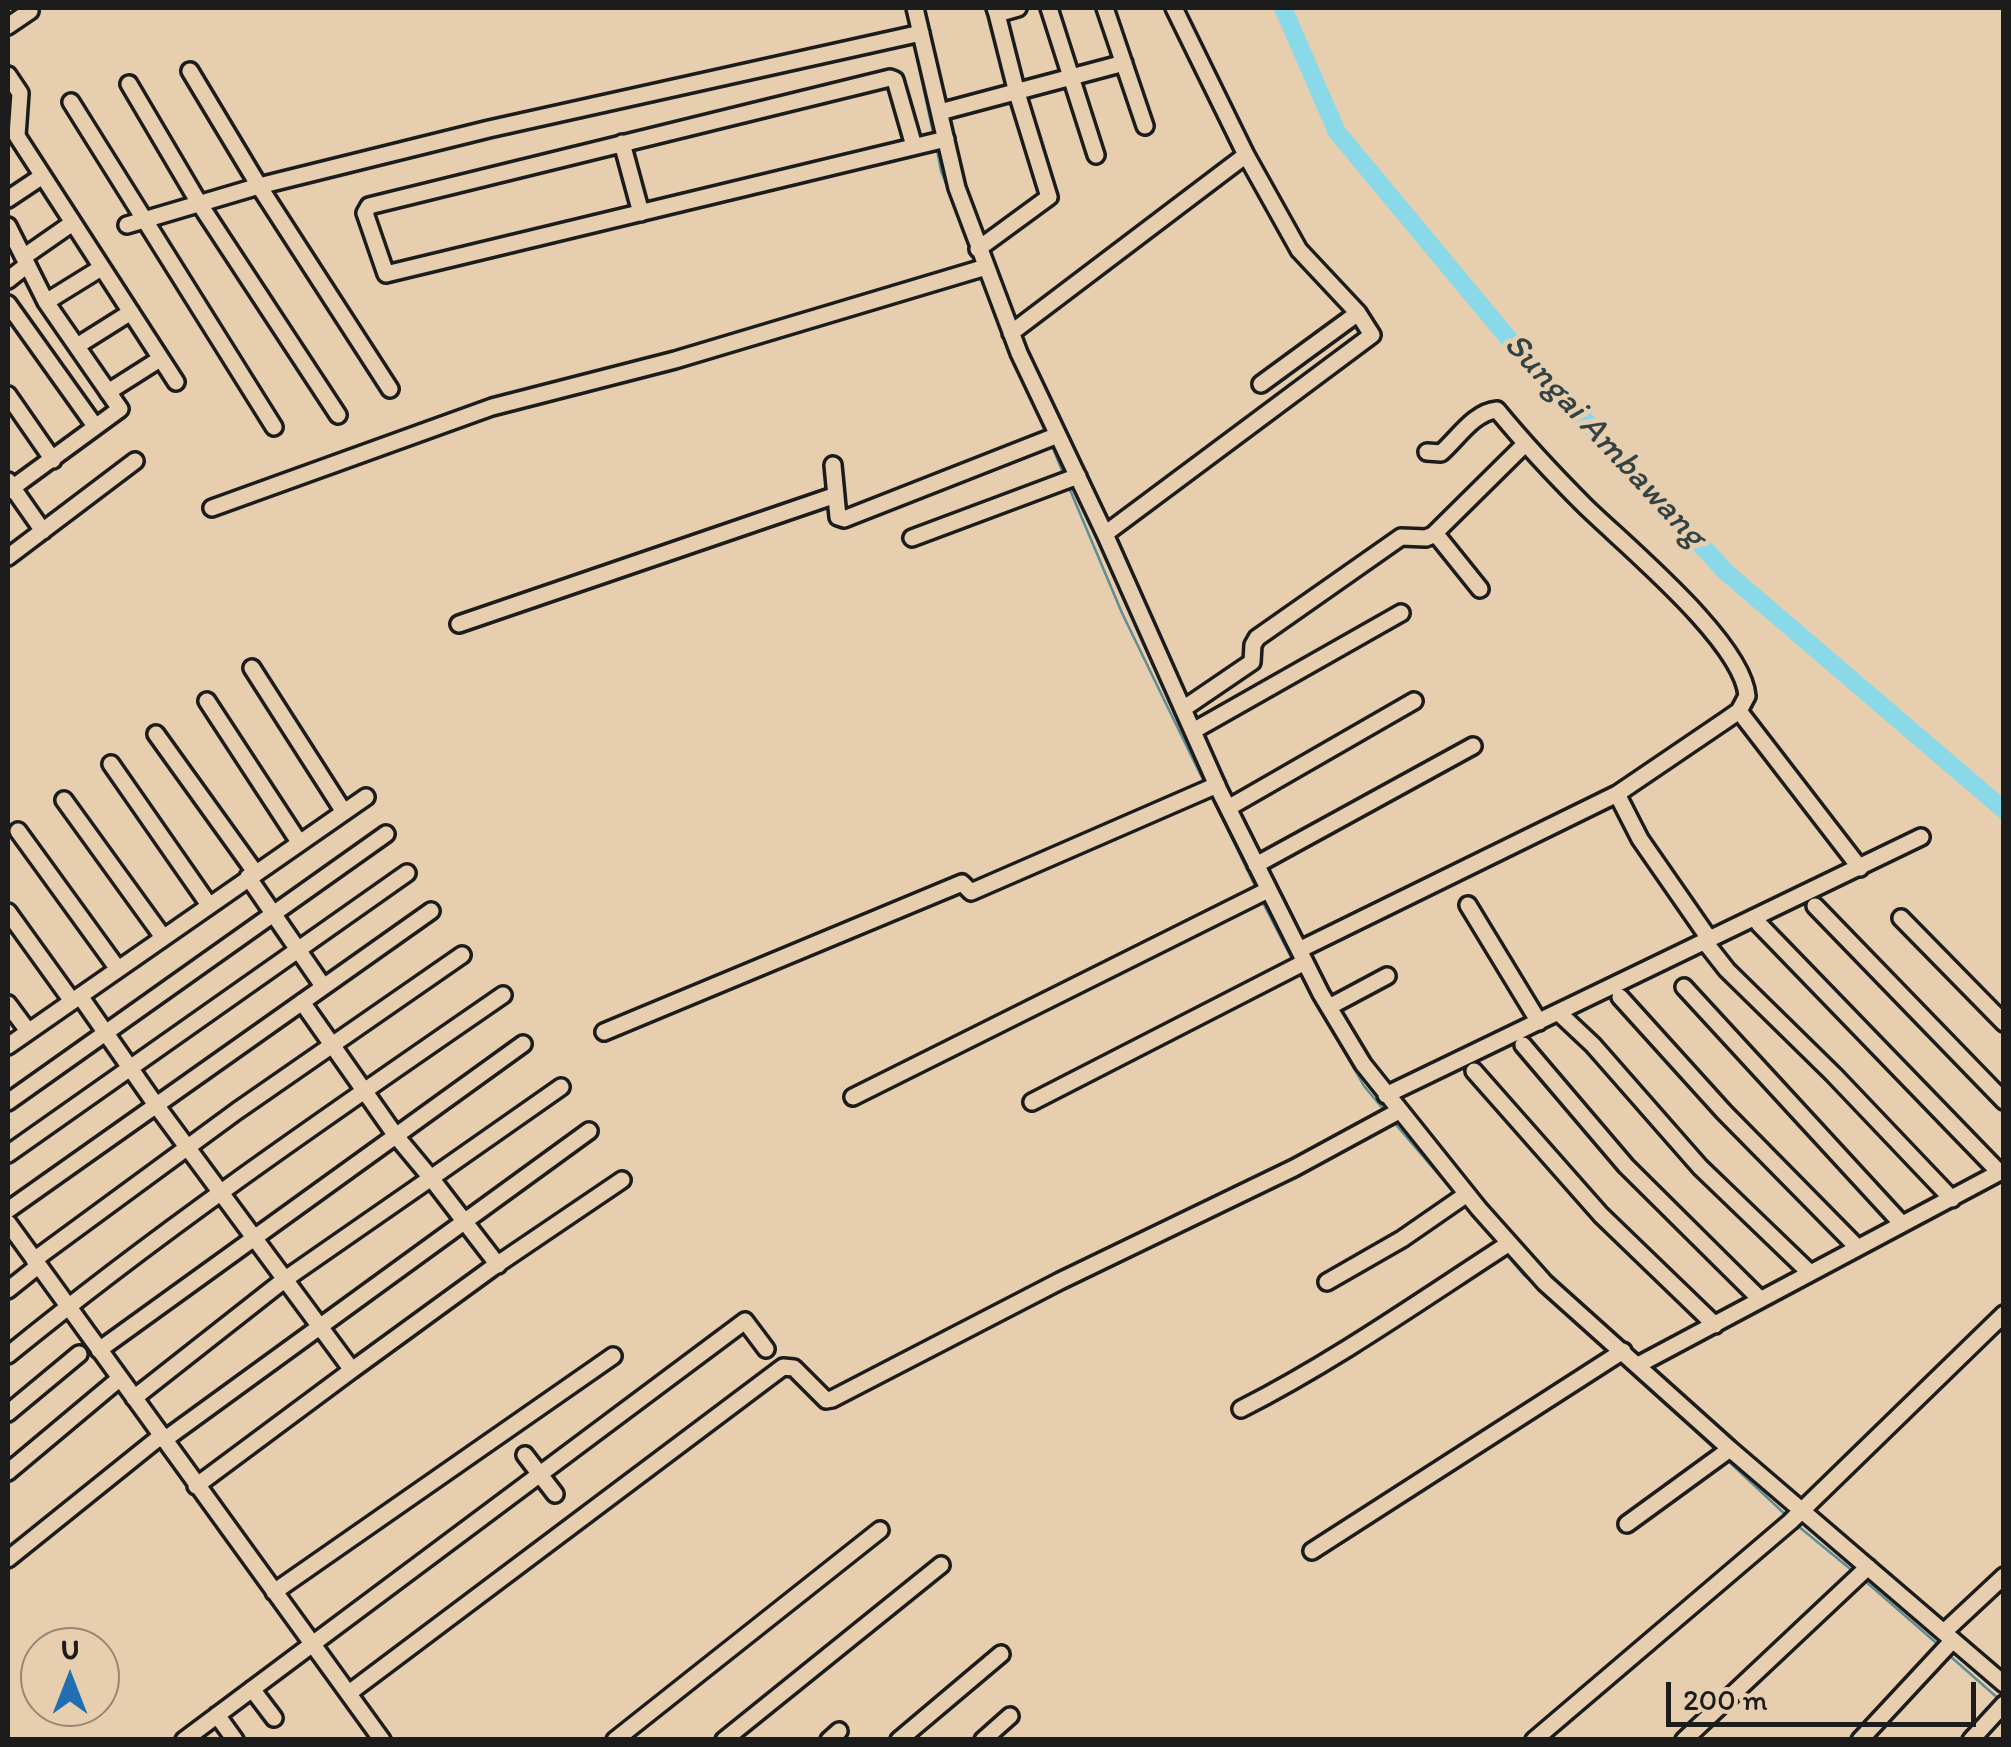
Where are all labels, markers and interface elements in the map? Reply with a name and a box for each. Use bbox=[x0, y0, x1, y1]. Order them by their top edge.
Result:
water label: Sungai Ambawang bbox=[1494, 325, 1714, 557]
north arrow bbox=[20, 1627, 120, 1727]
text: U bbox=[61, 1632, 79, 1666]
scale bar bbox=[1671, 1662, 1981, 1724]
text: 200 m bbox=[1683, 1681, 1768, 1718]

